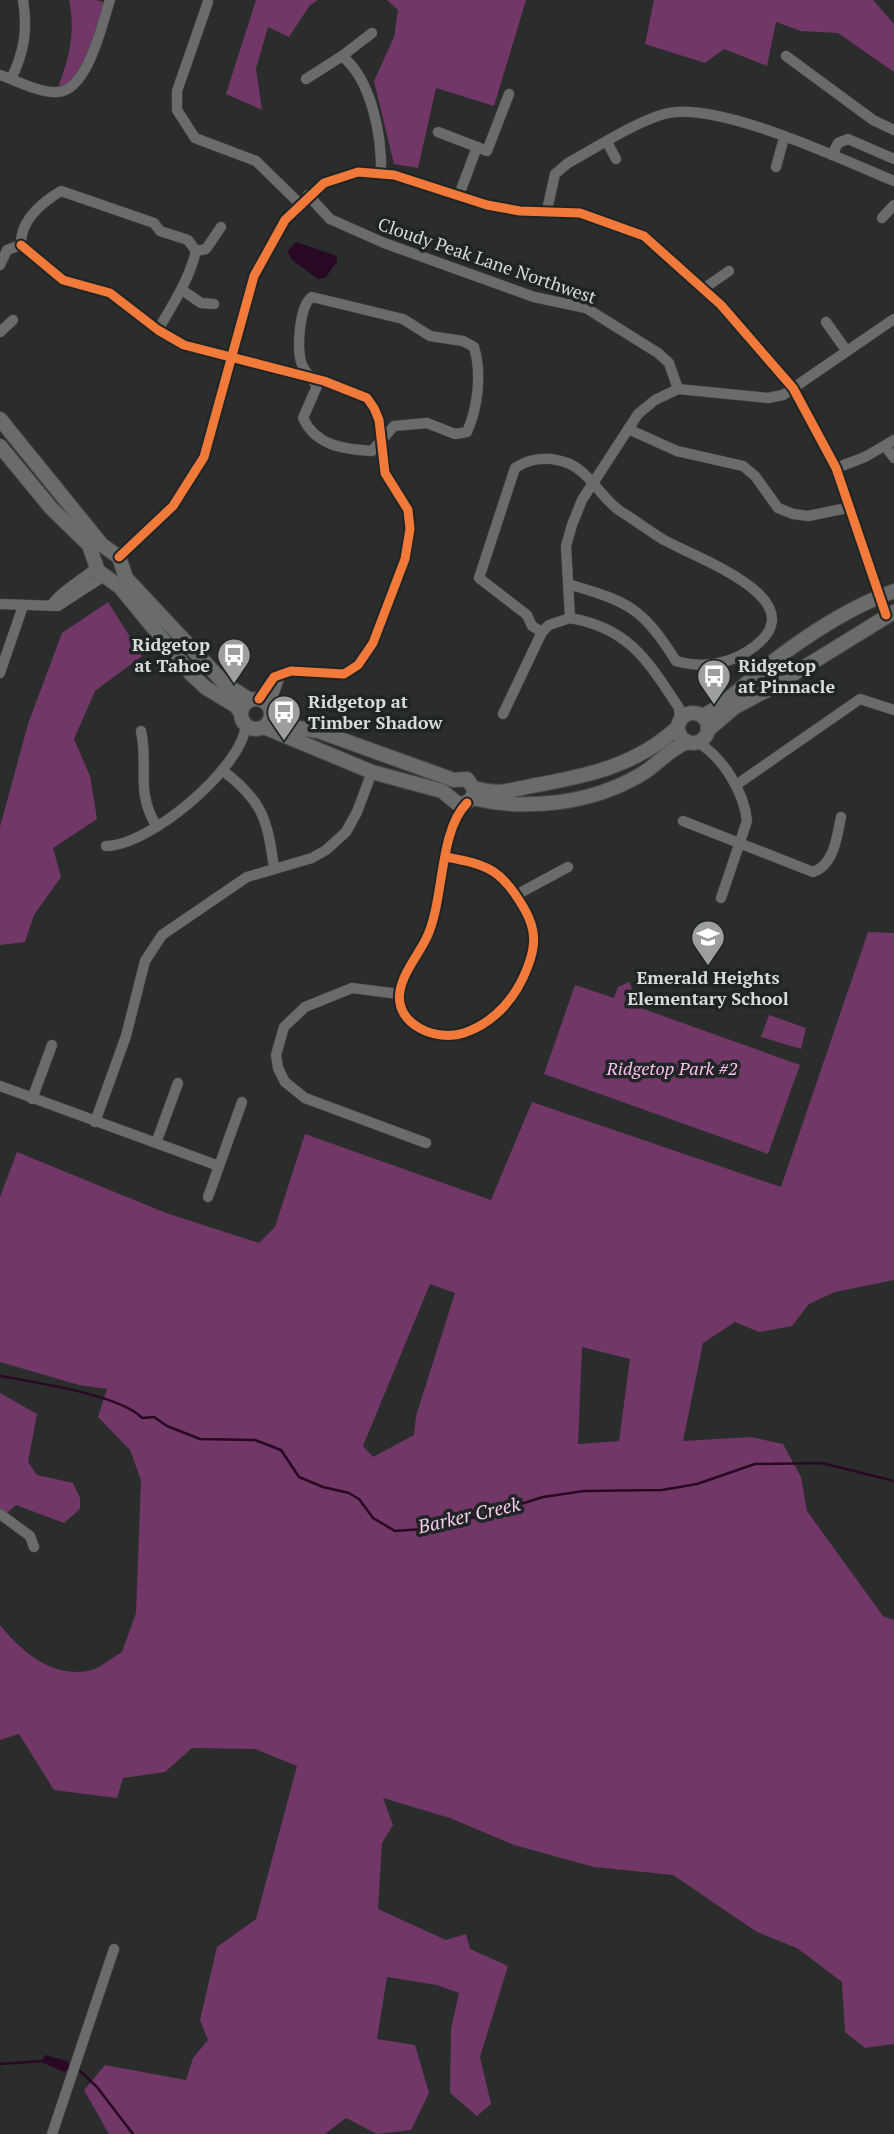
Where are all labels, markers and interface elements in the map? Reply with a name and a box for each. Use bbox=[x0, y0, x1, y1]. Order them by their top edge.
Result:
street label: Cloudy Peak Lane Northwest bbox=[375, 211, 600, 309]
place label: Ridgetop at Tahoe bbox=[132, 632, 210, 677]
bus stop icon: Ridgetop at Tahoe bbox=[215, 636, 253, 685]
place label: Ridgetop at Pinnacle bbox=[738, 653, 835, 698]
bus stop icon: Ridgetop at Pinnacle bbox=[695, 657, 733, 706]
place label: Ridgetop at Timber Shadow bbox=[308, 689, 443, 734]
bus stop icon: Ridgetop at Timber Shadow bbox=[265, 693, 303, 742]
school or university icon: Emerald Heights Elementary School bbox=[689, 918, 727, 967]
place label: Emerald Heights Elementary School bbox=[627, 965, 789, 1010]
park label: Ridgetop Park #2 bbox=[606, 1056, 738, 1080]
water label: Barker Creek bbox=[414, 1490, 523, 1539]

